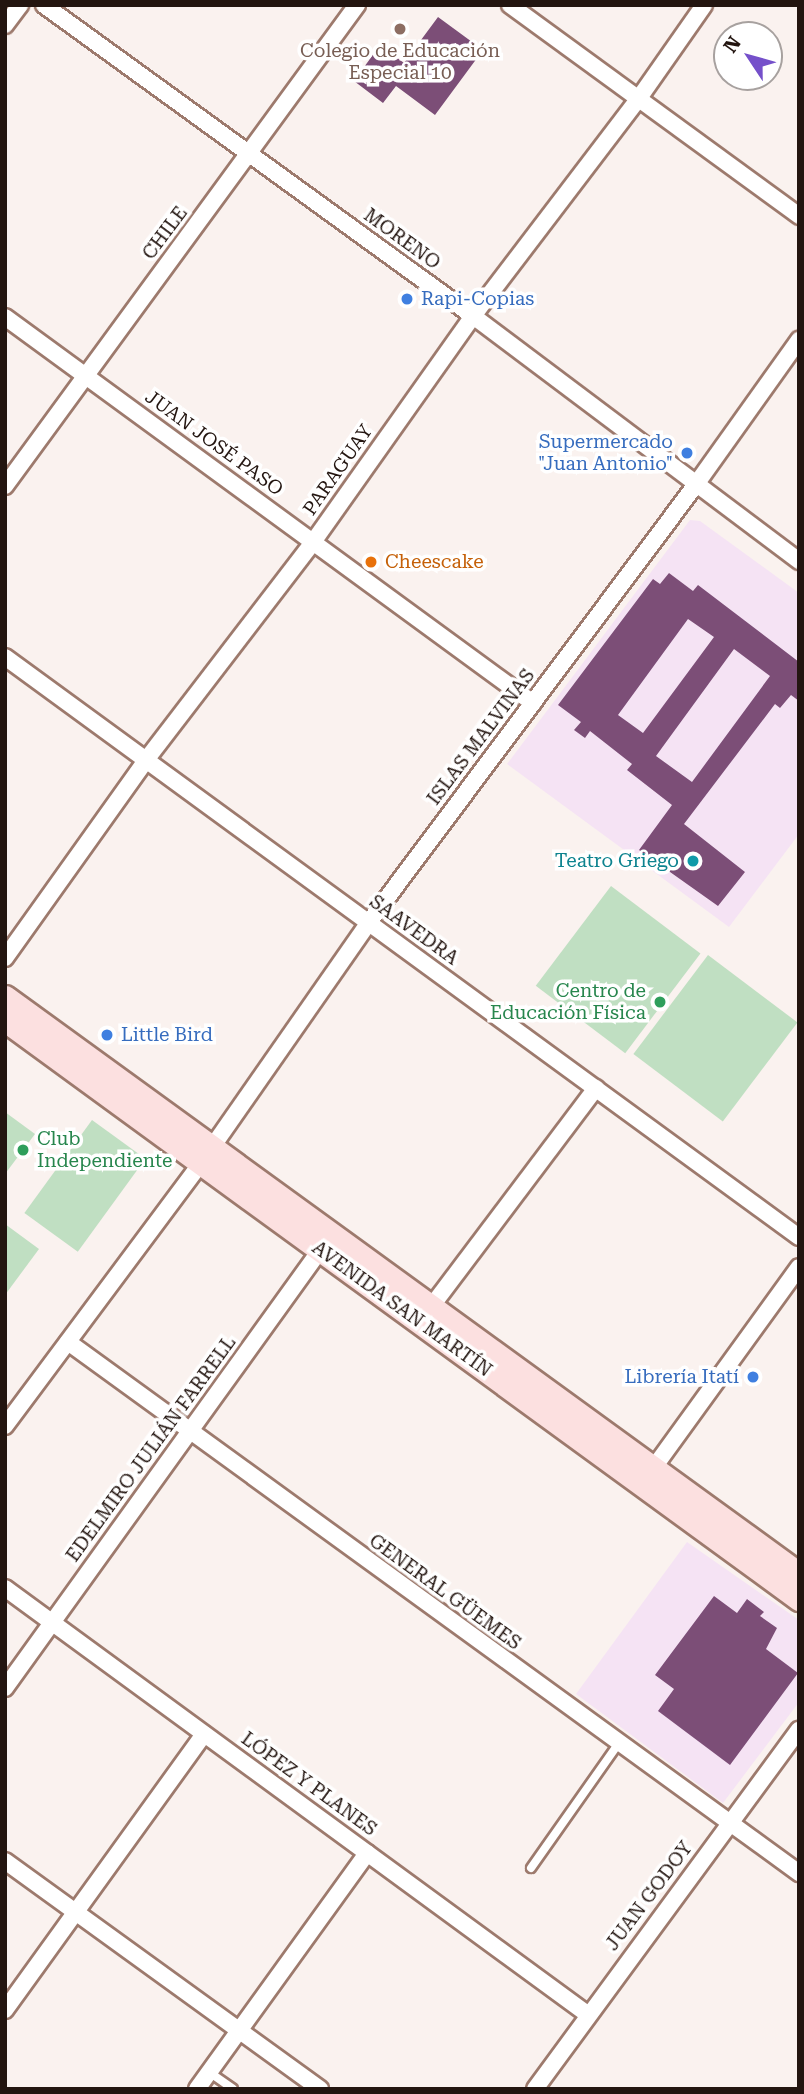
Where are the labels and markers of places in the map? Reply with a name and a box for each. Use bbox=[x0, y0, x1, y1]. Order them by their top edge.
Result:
marker: Colegio de Educación Especial 10 bbox=[392, 21, 408, 37]
place label: Colegio de Educación Especial 10 bbox=[300, 40, 500, 84]
place label: Rapi-Copias bbox=[421, 288, 534, 310]
marker: Rapi-Copias bbox=[399, 291, 415, 307]
place label: Supermercado "Juan Antonio" bbox=[538, 431, 673, 475]
marker: Supermercado "Juan Antonio" bbox=[679, 445, 695, 461]
place label: Cheescake bbox=[385, 551, 484, 573]
marker: Cheescake bbox=[363, 554, 379, 570]
place label: Teatro Griego bbox=[555, 850, 679, 872]
marker: Teatro Griego bbox=[685, 853, 701, 869]
place label: Centro de Educación Física bbox=[490, 980, 646, 1024]
marker: Centro de Educación Física bbox=[652, 994, 668, 1010]
place label: Little Bird bbox=[121, 1024, 213, 1046]
marker: Little Bird bbox=[99, 1027, 115, 1043]
place label: Club Independiente bbox=[37, 1128, 172, 1172]
marker: Club Independiente bbox=[15, 1142, 31, 1158]
place label: Librería Itatí bbox=[625, 1366, 739, 1388]
marker: Librería Itatí bbox=[745, 1369, 761, 1385]

